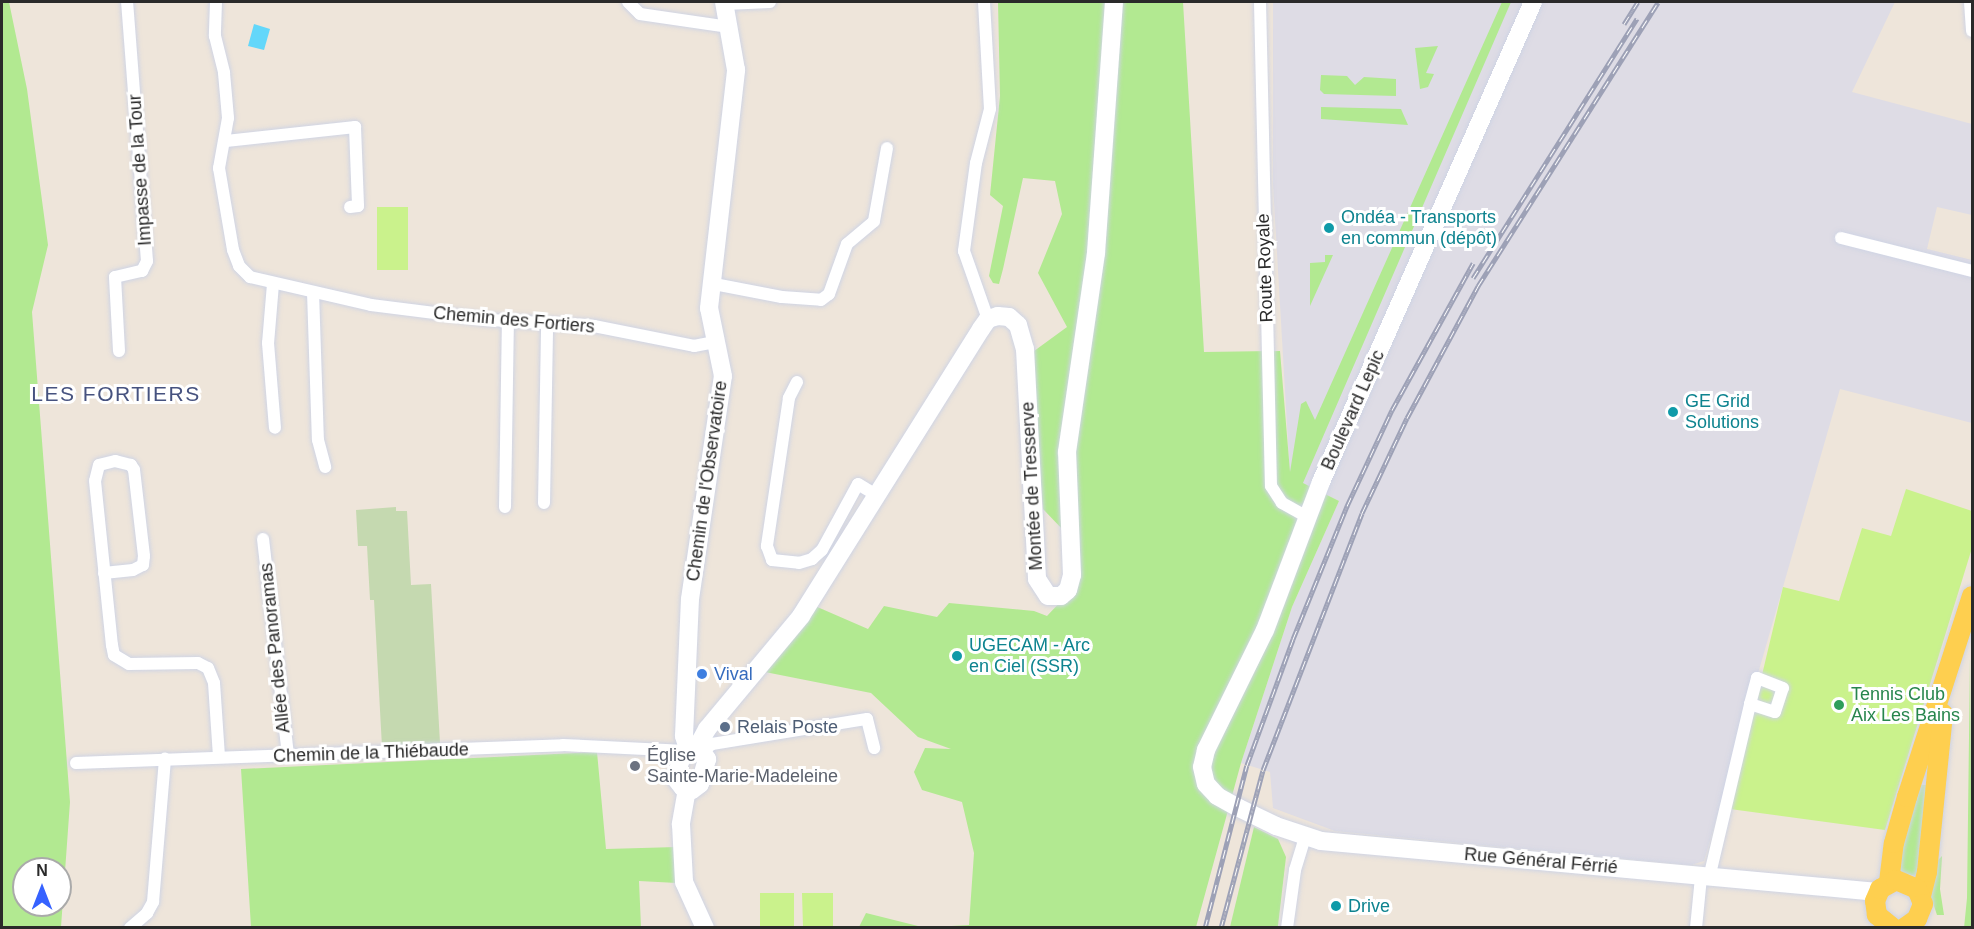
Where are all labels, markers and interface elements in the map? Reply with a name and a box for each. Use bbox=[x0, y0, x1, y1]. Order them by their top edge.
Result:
street label: Impasse de la Tour bbox=[124, 93, 156, 247]
place label: Ondéa - Transports en commun (dépôt) bbox=[1341, 207, 1497, 250]
street label: Route Royale bbox=[1252, 213, 1278, 323]
marker: Ondéa - Transports en commun (dépôt) bbox=[1322, 221, 1336, 235]
street label: Chemin des Fortiers bbox=[432, 302, 596, 338]
street label: Boulevard Lepic bbox=[1317, 347, 1389, 473]
street label: Chemin de l'Observatoire bbox=[682, 379, 732, 583]
district label: LES FORTIERS bbox=[31, 381, 201, 407]
place label: GE Grid Solutions bbox=[1685, 391, 1759, 434]
street label: Montée de Tresserve bbox=[1017, 401, 1047, 571]
marker: GE Grid Solutions bbox=[1666, 405, 1680, 419]
street label: Allée des Panoramas bbox=[255, 562, 295, 734]
place label: UGECAM - Arc en Ciel (SSR) bbox=[969, 635, 1091, 678]
marker: UGECAM - Arc en Ciel (SSR) bbox=[950, 649, 964, 663]
place label: Vival bbox=[714, 663, 753, 685]
marker: Vival bbox=[695, 667, 709, 681]
place label: Tennis Club Aix Les Bains bbox=[1851, 684, 1960, 726]
marker: Tennis Club Aix Les Bains bbox=[1832, 698, 1846, 712]
place label: Relais Poste bbox=[737, 716, 838, 738]
marker: Relais Poste bbox=[718, 720, 732, 734]
street label: Chemin de la Thiébaude bbox=[273, 739, 469, 767]
place label: Église Sainte-Marie-Madeleine bbox=[647, 745, 838, 788]
marker: Église Sainte-Marie-Madeleine bbox=[628, 759, 642, 773]
street label: Rue Général Férrié bbox=[1463, 844, 1619, 878]
north arrow bbox=[12, 857, 72, 917]
text: N bbox=[36, 862, 48, 879]
place label: Drive bbox=[1348, 895, 1390, 917]
marker: Drive bbox=[1329, 899, 1343, 913]

